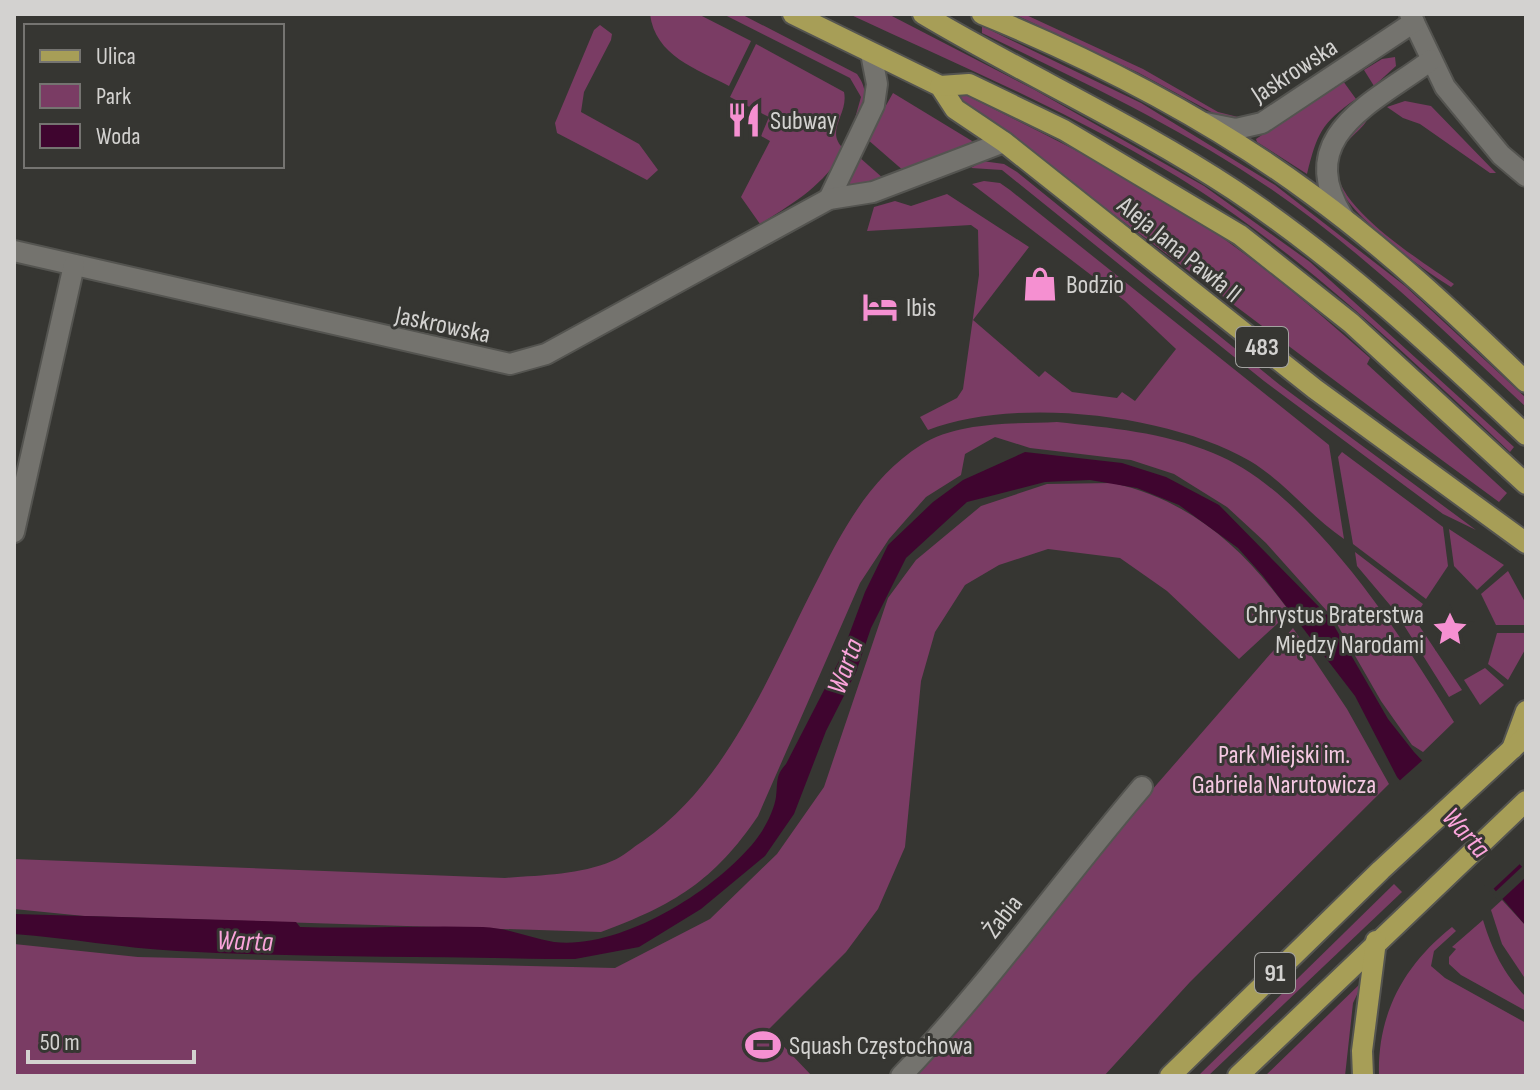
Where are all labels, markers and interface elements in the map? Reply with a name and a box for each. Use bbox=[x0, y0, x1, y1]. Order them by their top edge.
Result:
legend bbox=[24, 24, 284, 168]
street label: Jaskrowska bbox=[1245, 32, 1344, 111]
text: Ulica bbox=[96, 42, 136, 71]
text: Park bbox=[96, 82, 131, 111]
restaurant icon: Subway bbox=[725, 101, 763, 139]
place label: Subway bbox=[770, 106, 837, 137]
text: Woda bbox=[96, 122, 140, 151]
street label: Aleja Jana Pawła II bbox=[1110, 190, 1247, 310]
shop icon: Bodzio bbox=[1021, 265, 1059, 303]
place label: Bodzio bbox=[1066, 270, 1124, 301]
hotel icon: Ibis bbox=[861, 288, 899, 326]
place label: Ibis bbox=[906, 293, 936, 324]
street label: Jaskrowska bbox=[391, 300, 493, 351]
road number: 483 bbox=[1236, 327, 1288, 367]
place label: Chrystus Braterstwa Między Narodami bbox=[1246, 600, 1424, 661]
place icon: Chrystus Braterstwa Między Narodami bbox=[1431, 610, 1469, 648]
water label: Warta bbox=[820, 634, 871, 699]
park label: Park Miejski im. Gabriela Narutowicza bbox=[1192, 740, 1376, 801]
water label: Warta bbox=[1435, 801, 1497, 865]
street label: Żabia bbox=[977, 889, 1030, 945]
water label: Warta bbox=[216, 924, 274, 959]
road number: 91 bbox=[1255, 953, 1295, 993]
scale bar bbox=[28, 1014, 194, 1064]
sports icon: Squash Częstochowa bbox=[744, 1026, 782, 1064]
text: 50 m bbox=[40, 1028, 80, 1057]
place label: Squash Częstochowa bbox=[789, 1031, 973, 1062]

